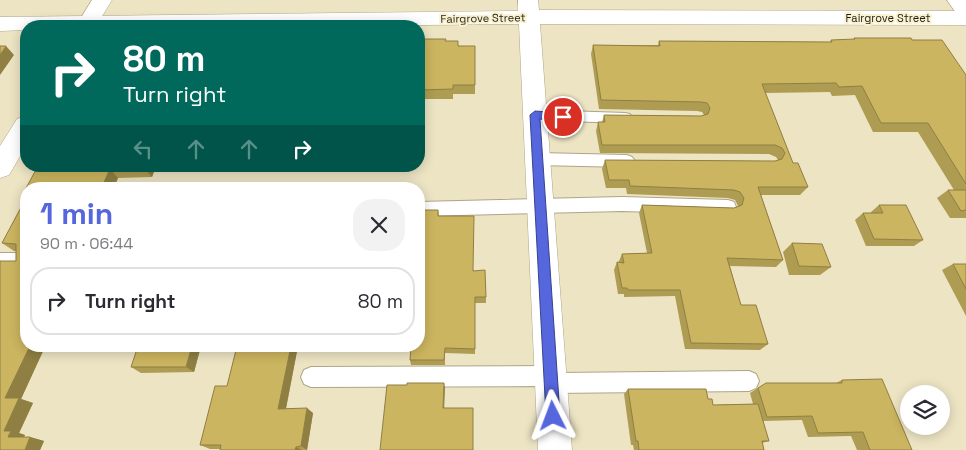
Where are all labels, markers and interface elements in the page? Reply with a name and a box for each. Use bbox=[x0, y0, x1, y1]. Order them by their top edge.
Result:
street label: Fairgrove Street bbox=[440, 10, 526, 26]
street label: Fairgrove Street bbox=[845, 11, 931, 25]
text: 80 m bbox=[123, 37, 205, 81]
icon: right bbox=[40, 40, 105, 105]
text: Turn right bbox=[123, 80, 226, 108]
pin bbox=[542, 96, 584, 138]
icon: arrive bbox=[549, 103, 577, 131]
icon: left bbox=[129, 135, 157, 163]
icon: ahead bbox=[182, 135, 210, 163]
icon: ahead bbox=[235, 135, 263, 163]
icon: right bbox=[288, 135, 316, 163]
text: 1 min bbox=[40, 194, 113, 233]
button: close bbox=[353, 199, 405, 251]
text: 90 m · 06:44 bbox=[40, 233, 133, 254]
icon: right bbox=[42, 287, 70, 315]
text: Turn right bbox=[85, 289, 175, 314]
text: 80 m bbox=[358, 289, 403, 314]
map controls bbox=[900, 385, 950, 435]
button: layers bbox=[900, 385, 950, 435]
position arrow bbox=[526, 389, 578, 441]

